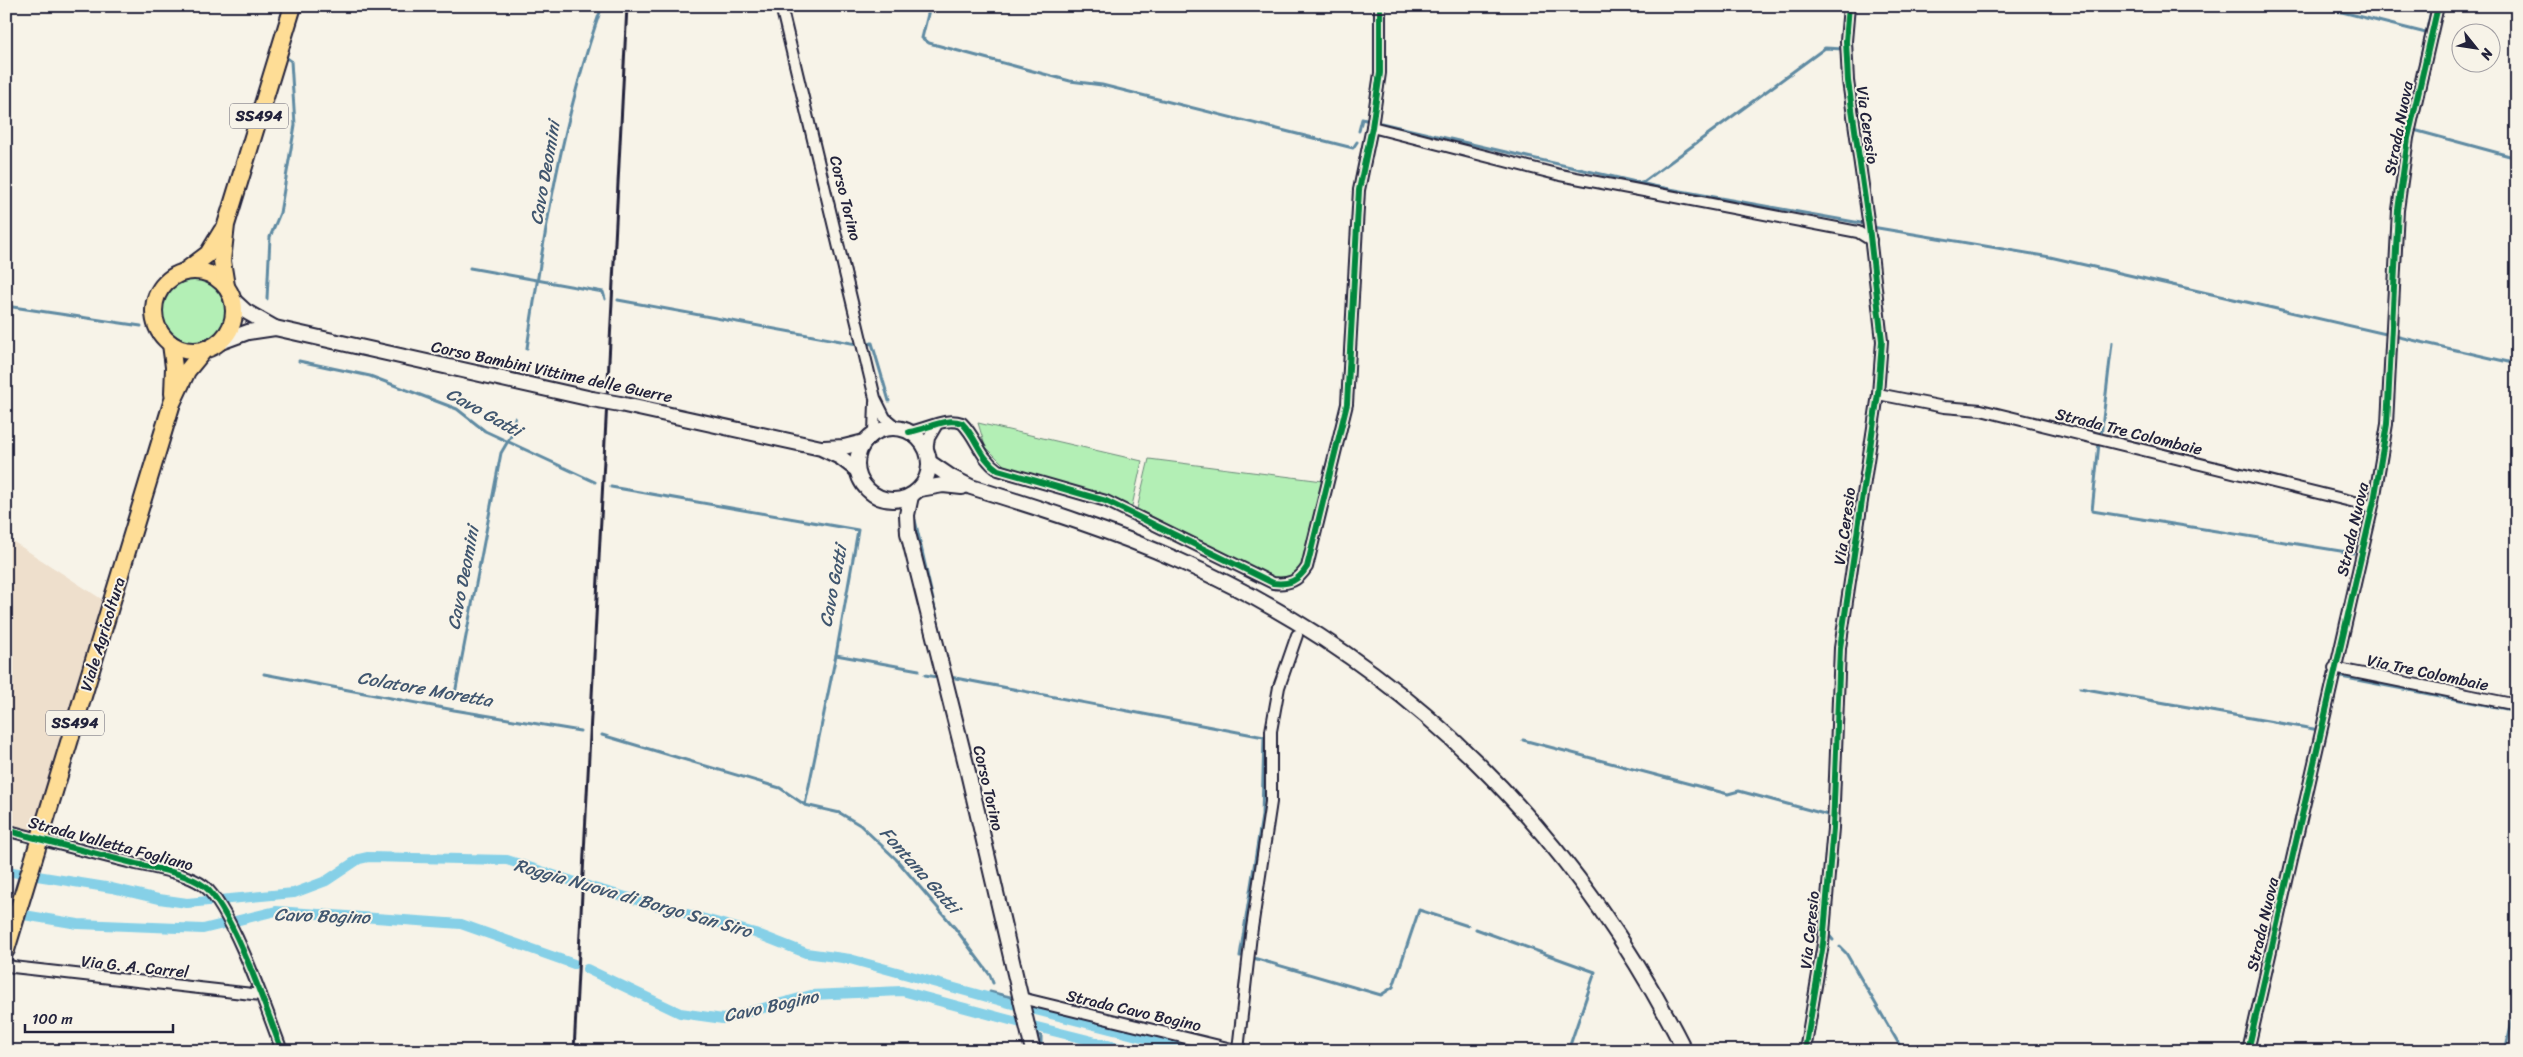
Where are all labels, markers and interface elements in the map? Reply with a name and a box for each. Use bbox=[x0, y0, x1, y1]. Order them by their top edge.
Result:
north arrow bbox=[2450, 22, 2500, 72]
text: N bbox=[2473, 43, 2501, 65]
street label: Strada Nuova bbox=[2375, 78, 2422, 178]
street label: Via Ceresio bbox=[1848, 84, 1887, 166]
road number: SS494 bbox=[230, 104, 288, 128]
water label: Cavo Deomini bbox=[520, 115, 571, 227]
street label: Corso Torino bbox=[821, 152, 870, 244]
street label: Corso Bambini Vittime delle Guerre bbox=[429, 332, 675, 411]
water label: Cavo Gatti bbox=[440, 378, 531, 448]
street label: Strada Tre Colombaie bbox=[2052, 399, 2206, 464]
street label: Strada Nuova bbox=[2328, 478, 2378, 579]
street label: Via Ceresio bbox=[1825, 485, 1864, 567]
water label: Cavo Deomini bbox=[437, 520, 489, 632]
water label: Cavo Gatti bbox=[809, 538, 857, 630]
street label: Viale Agricoltura bbox=[71, 573, 134, 695]
street label: Via Tre Colombaie bbox=[2364, 645, 2491, 700]
water label: Colatore Moretta bbox=[355, 661, 497, 717]
road number: SS494 bbox=[46, 710, 104, 736]
street label: Corso Torino bbox=[965, 742, 1012, 834]
street label: Strada Valletta Fogliano bbox=[25, 808, 197, 879]
water label: Fontana Gatti bbox=[872, 819, 971, 924]
water label: Roggia Nuova di Borgo San Siro bbox=[511, 849, 756, 948]
street label: Strada Nuova bbox=[2238, 873, 2288, 974]
street label: Via Ceresio bbox=[1791, 890, 1828, 971]
water label: Cavo Bogino bbox=[274, 898, 372, 934]
street label: Via G. A. Carrel bbox=[80, 946, 191, 987]
water label: Cavo Bogino bbox=[721, 980, 823, 1032]
street label: Strada Cavo Bogino bbox=[1064, 981, 1204, 1040]
scale bar bbox=[25, 1002, 172, 1034]
text: 100 m bbox=[32, 1006, 73, 1032]

